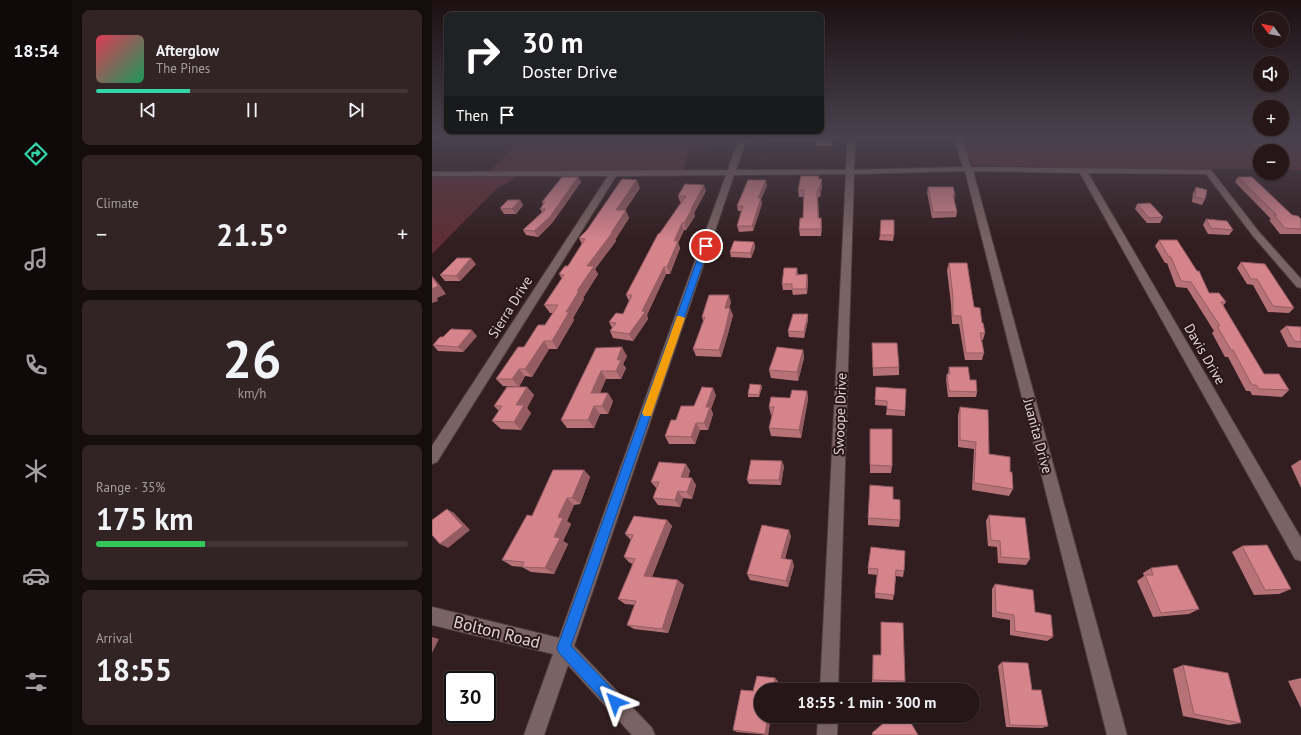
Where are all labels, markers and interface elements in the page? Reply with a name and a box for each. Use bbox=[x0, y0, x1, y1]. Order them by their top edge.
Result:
north arrow bbox=[1253, 12, 1289, 48]
map controls bbox=[1253, 12, 1289, 180]
text: 30 m bbox=[522, 24, 583, 61]
icon: right bbox=[456, 28, 508, 80]
text: 18:54 bbox=[13, 39, 59, 62]
text: Afterglow bbox=[156, 41, 219, 60]
button: sound bbox=[1253, 56, 1289, 92]
text: The Pines bbox=[156, 60, 210, 77]
text: Doster Drive bbox=[522, 60, 617, 83]
icon: previous bbox=[137, 99, 159, 121]
icon: pause bbox=[241, 99, 263, 121]
icon: next bbox=[345, 99, 367, 121]
button: + bbox=[1253, 100, 1289, 136]
icon: arrive bbox=[496, 104, 518, 126]
text: Then bbox=[456, 106, 488, 125]
icon: directions bbox=[22, 140, 50, 168]
button: − bbox=[1253, 144, 1289, 180]
text: Climate bbox=[96, 195, 139, 212]
text: 21.5° bbox=[216, 215, 288, 254]
text: − bbox=[96, 220, 107, 248]
text: + bbox=[397, 220, 408, 248]
pin bbox=[689, 229, 723, 263]
icon: arrive bbox=[695, 235, 717, 257]
icon: music bbox=[22, 245, 50, 273]
street label: Sierra Drive bbox=[484, 273, 536, 341]
street label: Davis Drive bbox=[1180, 320, 1230, 388]
text: 26 bbox=[223, 325, 281, 392]
icon: phone bbox=[22, 351, 50, 379]
street label: Swoope Drive bbox=[830, 373, 850, 455]
text: km/h bbox=[238, 385, 266, 402]
street label: Juanita Drive bbox=[1019, 396, 1057, 475]
icon: climate bbox=[22, 457, 50, 485]
text: Range · 35% bbox=[96, 479, 165, 496]
text: 175 km bbox=[96, 499, 194, 538]
icon: car bbox=[22, 562, 50, 590]
street label: Bolton Road bbox=[451, 611, 543, 653]
text: Arrival bbox=[96, 630, 132, 647]
text: 18:55 bbox=[96, 650, 172, 689]
icon: filters bbox=[22, 668, 50, 696]
speed limit sign: 30 bbox=[444, 671, 496, 723]
position arrow bbox=[594, 681, 636, 723]
text: 18:55 · 1 min · 300 m bbox=[798, 693, 936, 712]

